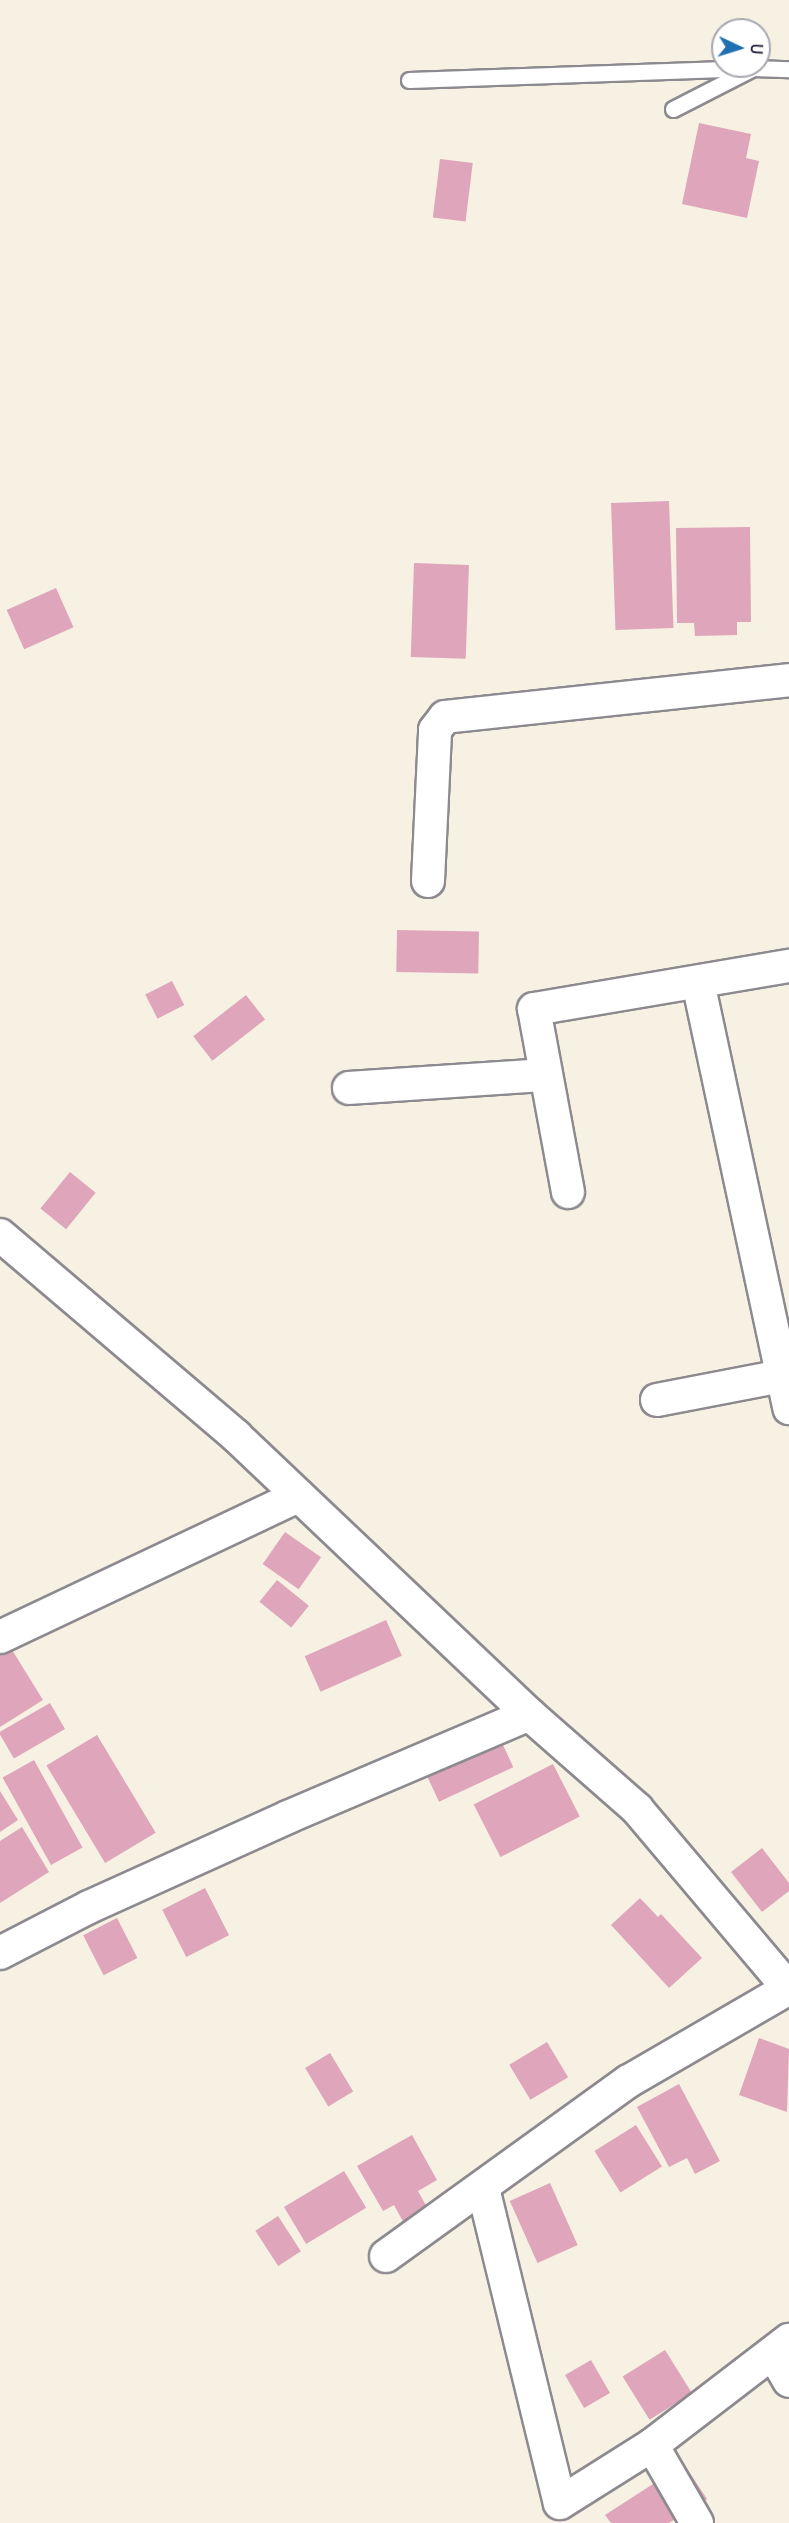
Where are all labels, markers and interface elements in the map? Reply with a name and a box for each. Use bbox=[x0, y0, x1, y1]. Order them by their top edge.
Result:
north arrow bbox=[711, 18, 771, 78]
text: U bbox=[747, 43, 767, 55]

